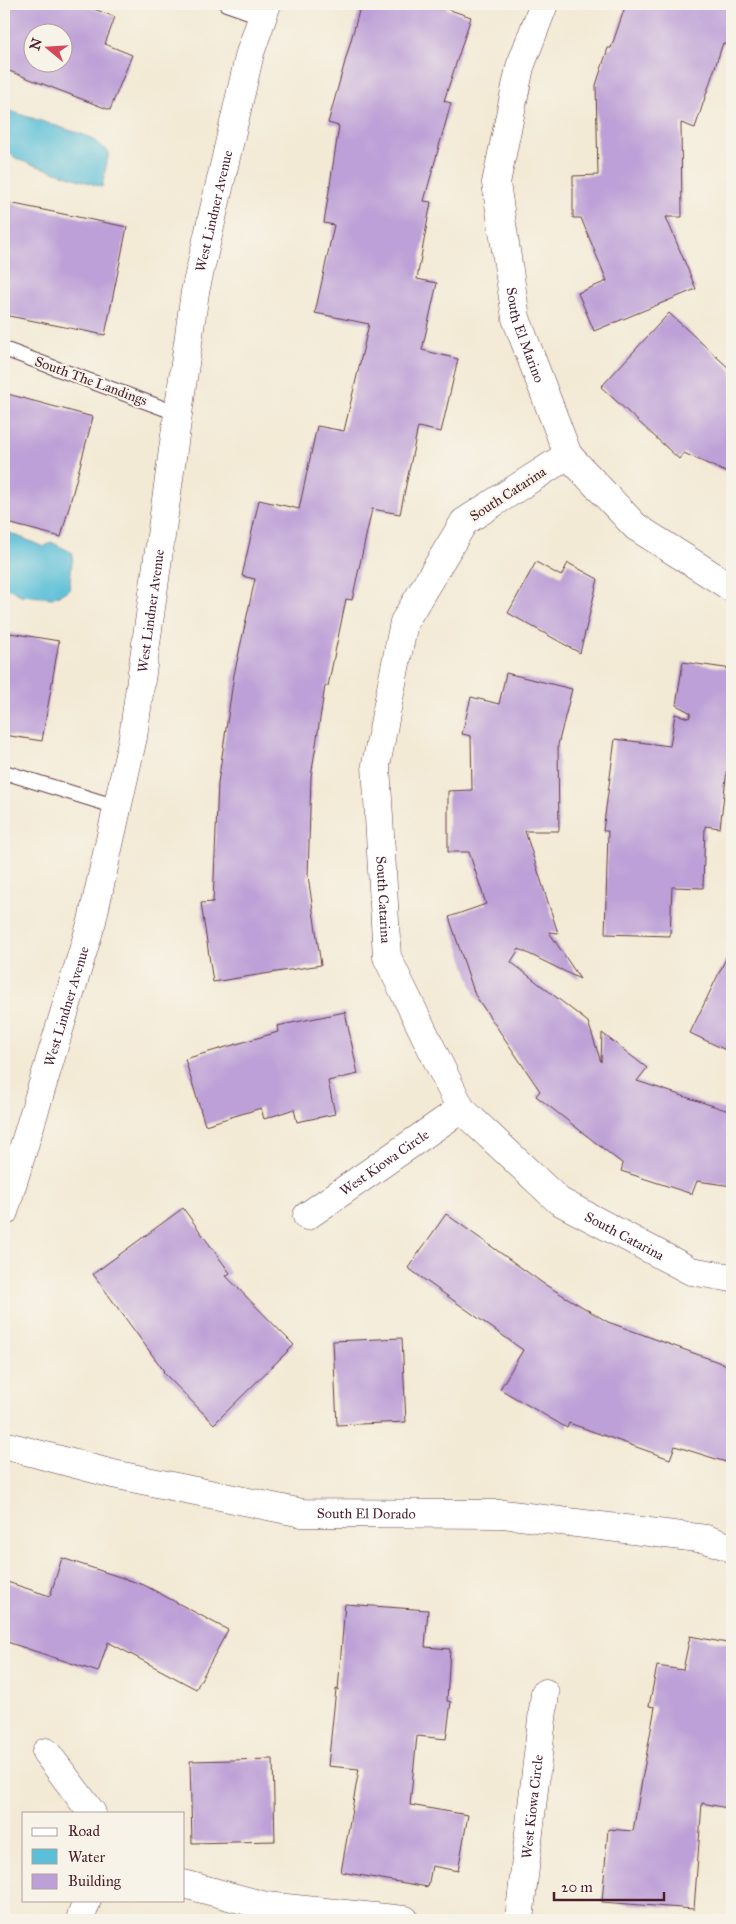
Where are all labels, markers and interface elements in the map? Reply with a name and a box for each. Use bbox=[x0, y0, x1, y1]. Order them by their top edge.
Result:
north arrow bbox=[22, 22, 72, 72]
text: N bbox=[26, 36, 46, 52]
street label: West Lindner Avenue bbox=[191, 148, 236, 273]
street label: South El Marino bbox=[503, 286, 548, 385]
street label: South The Landings bbox=[32, 353, 150, 409]
street label: South Catarina bbox=[467, 463, 549, 525]
street label: West Lindner Avenue bbox=[134, 548, 168, 673]
street label: South Catarina bbox=[373, 856, 395, 944]
street label: West Lindner Avenue bbox=[40, 944, 92, 1068]
street label: West Kiowa Circle bbox=[336, 1125, 432, 1199]
street label: South Catarina bbox=[582, 1208, 667, 1264]
street label: South El Dorado bbox=[317, 1505, 416, 1522]
street label: West Kiowa Circle bbox=[518, 1754, 546, 1860]
legend bbox=[22, 1812, 185, 1902]
text: Road bbox=[68, 1822, 100, 1840]
text: Water bbox=[68, 1848, 105, 1866]
scale bar bbox=[554, 1869, 664, 1901]
text: Building bbox=[68, 1872, 122, 1890]
text: 20 m bbox=[561, 1878, 593, 1896]

